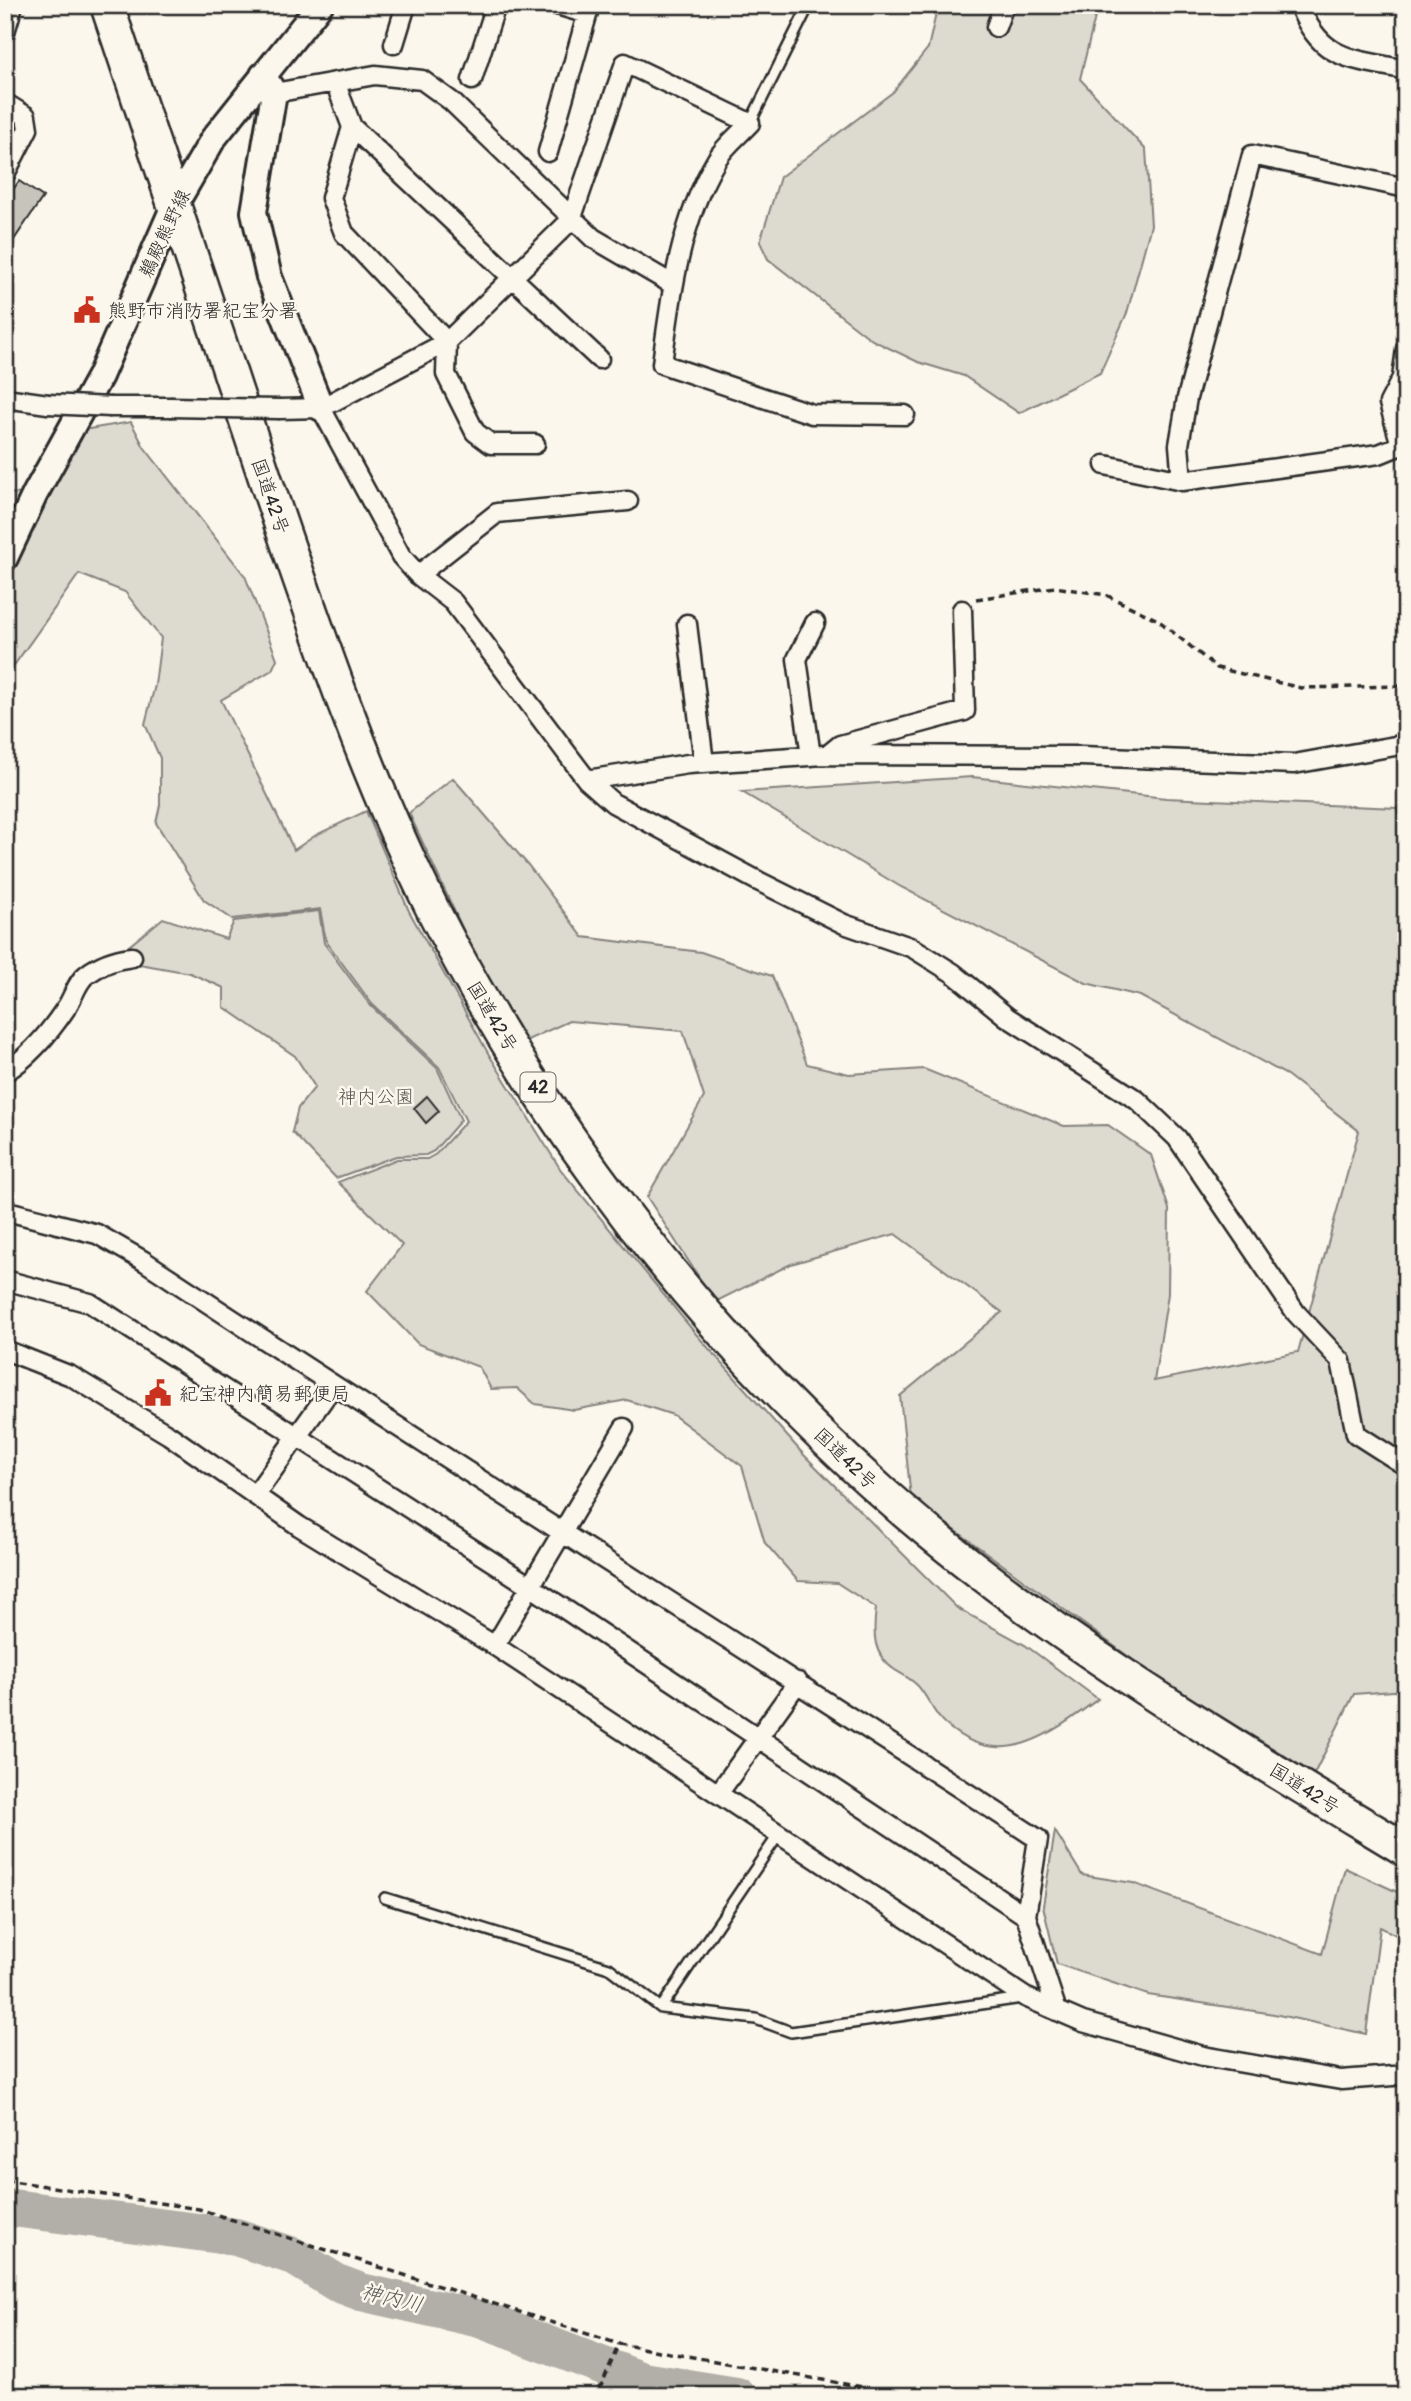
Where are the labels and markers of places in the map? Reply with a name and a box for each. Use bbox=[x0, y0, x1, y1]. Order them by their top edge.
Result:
public building icon: 熊野市消防署紀宝分署 bbox=[72, 295, 102, 325]
place label: 熊野市消防署紀宝分署 bbox=[108, 299, 298, 323]
public building icon: 紀宝神内簡易郵便局 bbox=[143, 1378, 173, 1408]
place label: 紀宝神内簡易郵便局 bbox=[179, 1382, 350, 1406]

